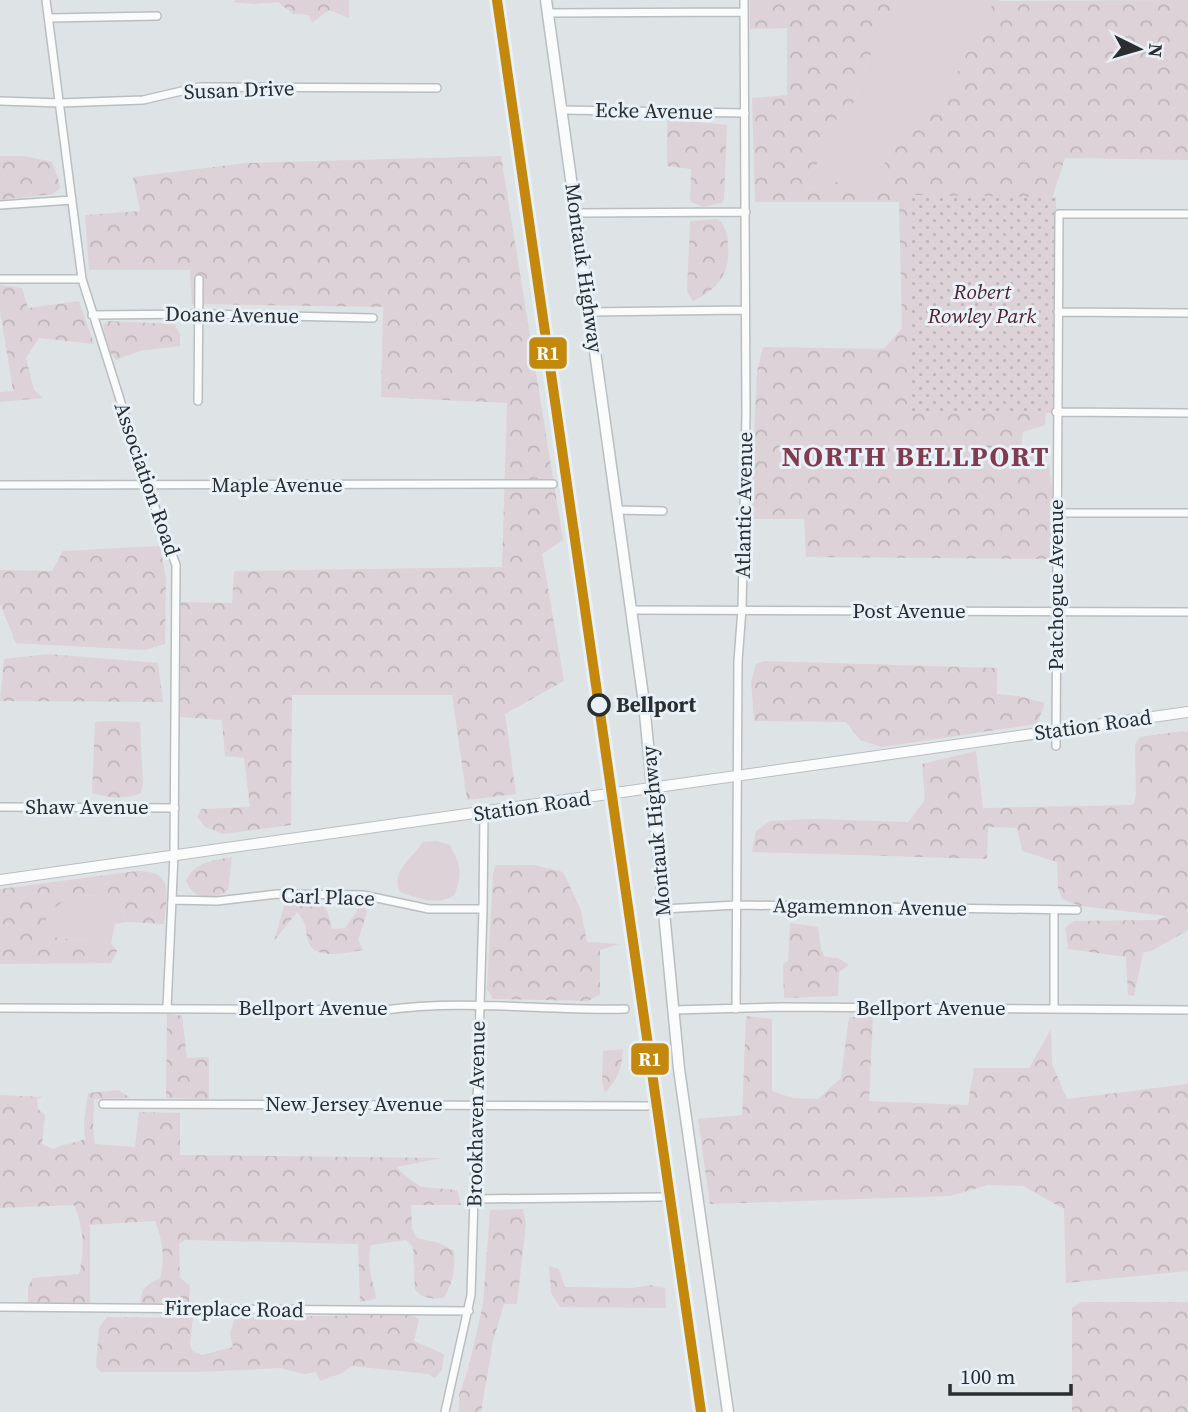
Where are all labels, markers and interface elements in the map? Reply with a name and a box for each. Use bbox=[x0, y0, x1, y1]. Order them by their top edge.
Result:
north arrow bbox=[1104, 14, 1174, 84]
text: N bbox=[1142, 42, 1169, 59]
street label: Susan Drive bbox=[183, 73, 295, 106]
street label: Ecke Avenue bbox=[595, 95, 713, 126]
street label: Montauk Highway bbox=[558, 181, 611, 355]
park label: Robert Rowley Park bbox=[927, 277, 1036, 330]
street label: Doane Avenue bbox=[165, 299, 299, 330]
line badge: R1 bbox=[528, 336, 568, 370]
text: R1 bbox=[536, 340, 560, 366]
street label: Association Road bbox=[108, 398, 187, 560]
street label: Atlantic Avenue bbox=[728, 431, 759, 579]
district label: NORTH BELLPORT bbox=[781, 437, 1051, 475]
street label: Maple Avenue bbox=[211, 470, 343, 499]
street label: Patchogue Avenue bbox=[1041, 499, 1070, 671]
street label: Post Avenue bbox=[852, 596, 966, 625]
place label: Bellport bbox=[616, 690, 696, 719]
marker: Bellport bbox=[588, 694, 610, 716]
street label: Station Road bbox=[1033, 702, 1153, 747]
street label: Montauk Highway bbox=[634, 744, 677, 918]
street label: Station Road bbox=[472, 783, 592, 828]
street label: Shaw Avenue bbox=[25, 792, 149, 821]
street label: Carl Place bbox=[281, 880, 375, 913]
street label: Agamemnon Avenue bbox=[773, 890, 967, 923]
street label: Bellport Avenue bbox=[238, 993, 388, 1022]
street label: Bellport Avenue bbox=[856, 993, 1006, 1022]
street label: Brookhaven Avenue bbox=[459, 1020, 492, 1208]
line badge: R1 bbox=[630, 1042, 670, 1076]
text: R1 bbox=[638, 1046, 662, 1072]
street label: New Jersey Avenue bbox=[265, 1089, 443, 1118]
street label: Fireplace Road bbox=[164, 1293, 304, 1324]
scale bar bbox=[950, 1352, 1071, 1396]
text: 100 m bbox=[960, 1362, 1015, 1391]

